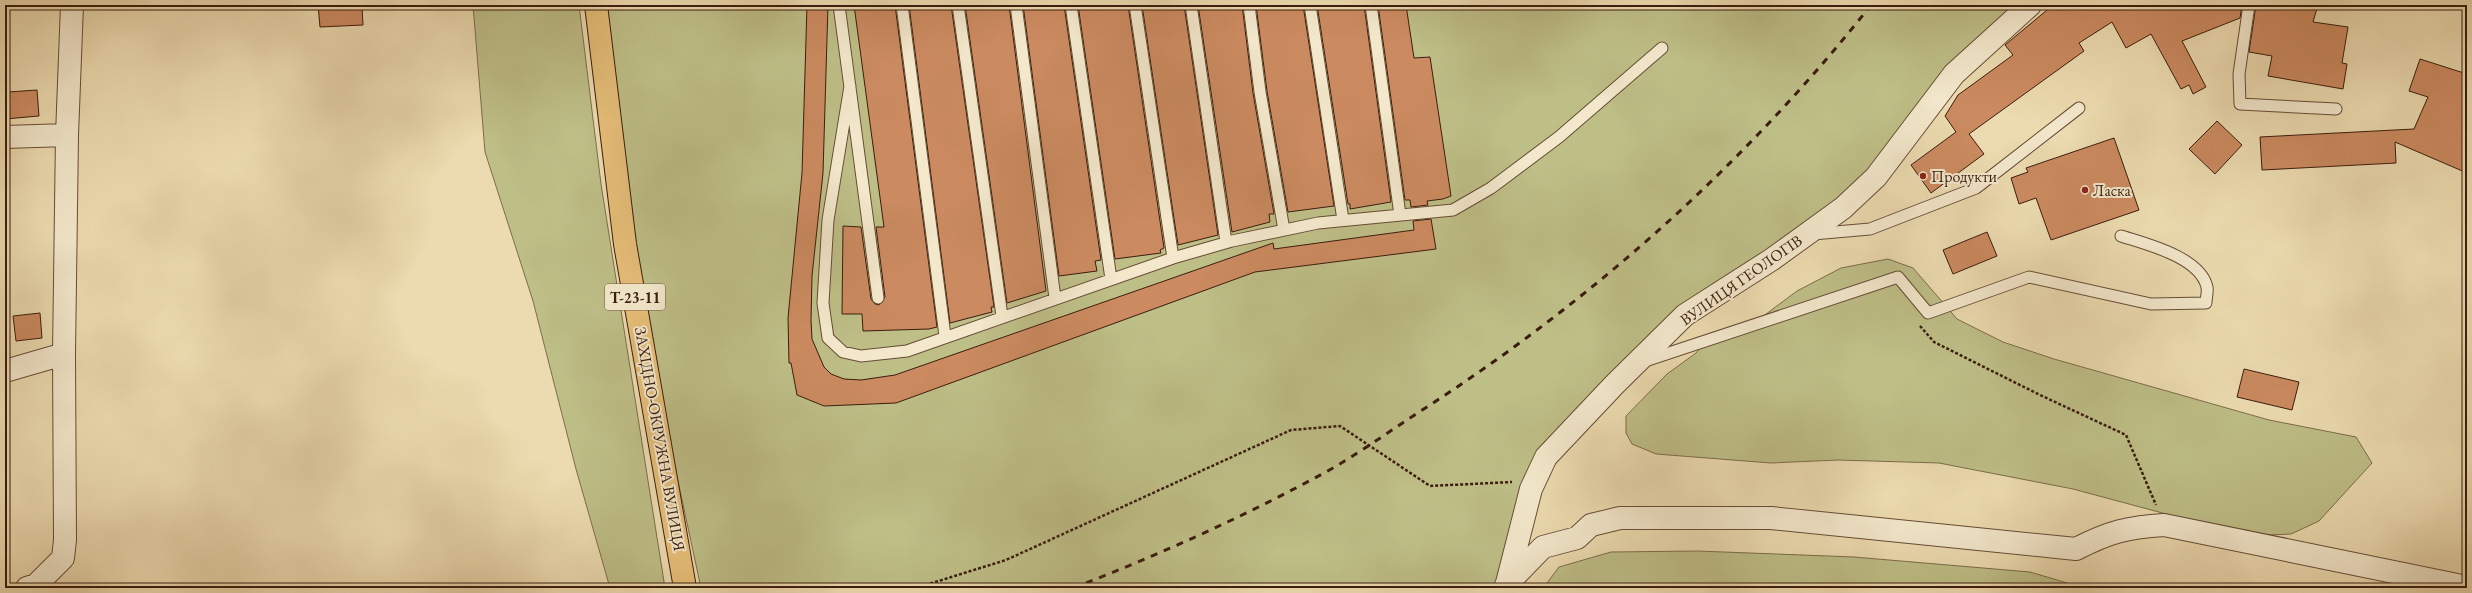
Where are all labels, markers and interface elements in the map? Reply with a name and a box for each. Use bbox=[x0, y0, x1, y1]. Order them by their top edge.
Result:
place label: Продукти bbox=[1931, 166, 1998, 187]
marker: Продукти bbox=[1918, 171, 1928, 181]
place label: Ласка bbox=[2093, 180, 2131, 201]
marker: Ласка bbox=[2080, 185, 2090, 195]
street label: ВУЛИЦЯ ГЕОЛОГІВ bbox=[1676, 230, 1806, 330]
road number: Т-23-11 bbox=[605, 284, 665, 310]
street label: ЗАХІДНО-ОКРУЖНА ВУЛИЦЯ bbox=[630, 325, 690, 553]

